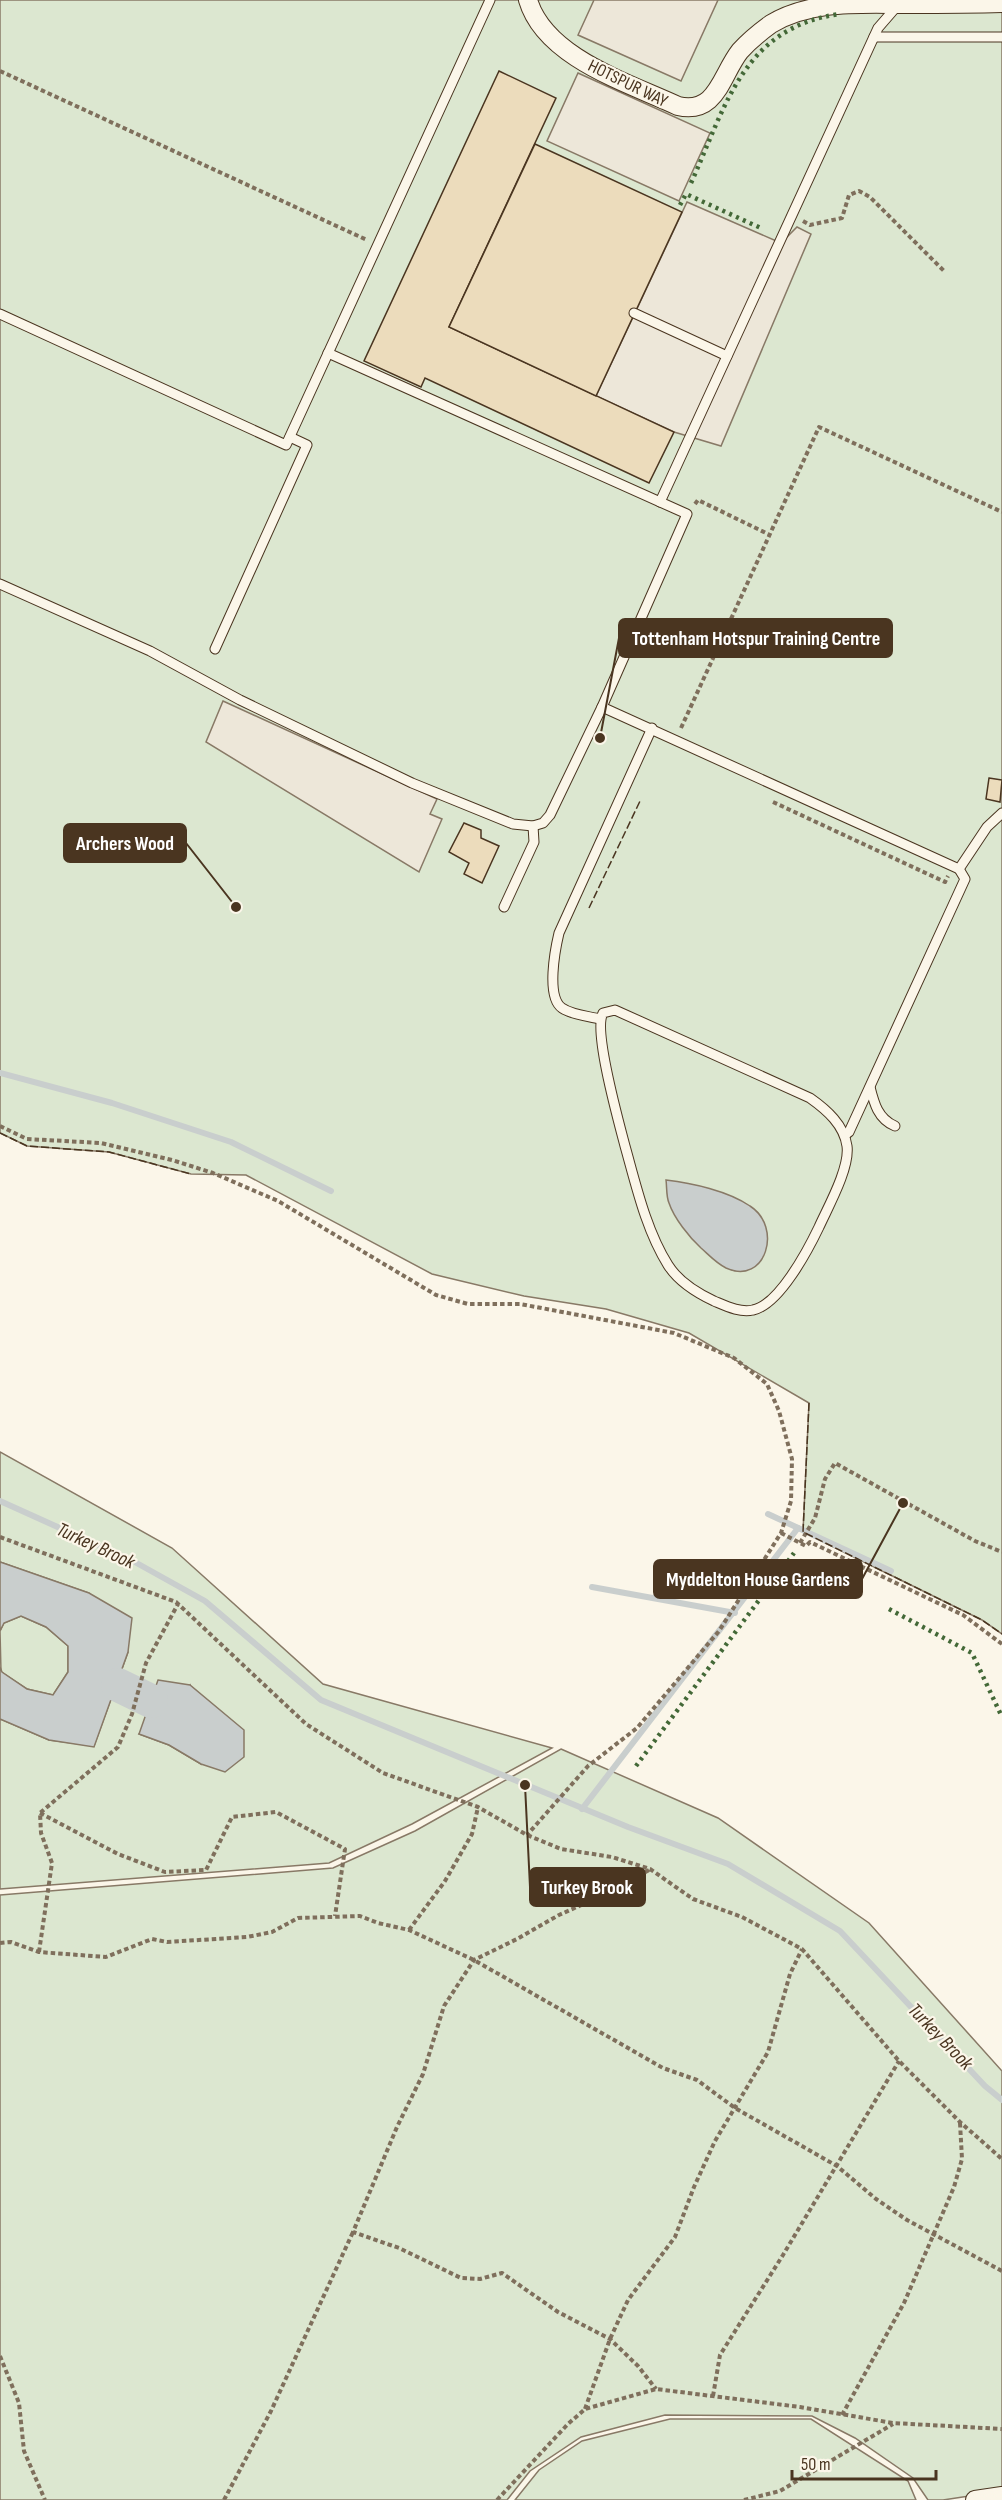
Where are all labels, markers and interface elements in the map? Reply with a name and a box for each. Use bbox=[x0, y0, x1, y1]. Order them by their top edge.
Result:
street label: HOTSPUR WAY bbox=[585, 55, 671, 112]
callout: Tottenham Hotspur Training Centre bbox=[619, 619, 892, 657]
text: Tottenham Hotspur Training Centre bbox=[632, 627, 880, 651]
callout: Archers Wood bbox=[64, 824, 186, 862]
text: Archers Wood bbox=[75, 832, 174, 856]
water label: Turkey Brook bbox=[53, 1517, 139, 1575]
callout: Myddelton House Gardens bbox=[654, 1560, 862, 1598]
text: Myddelton House Gardens bbox=[666, 1568, 850, 1592]
callout: Turkey Brook bbox=[530, 1868, 645, 1906]
text: Turkey Brook bbox=[541, 1876, 633, 1900]
water label: Turkey Brook bbox=[903, 1998, 978, 2075]
scale bar bbox=[792, 2443, 936, 2481]
text: 50 m bbox=[801, 2454, 831, 2475]

